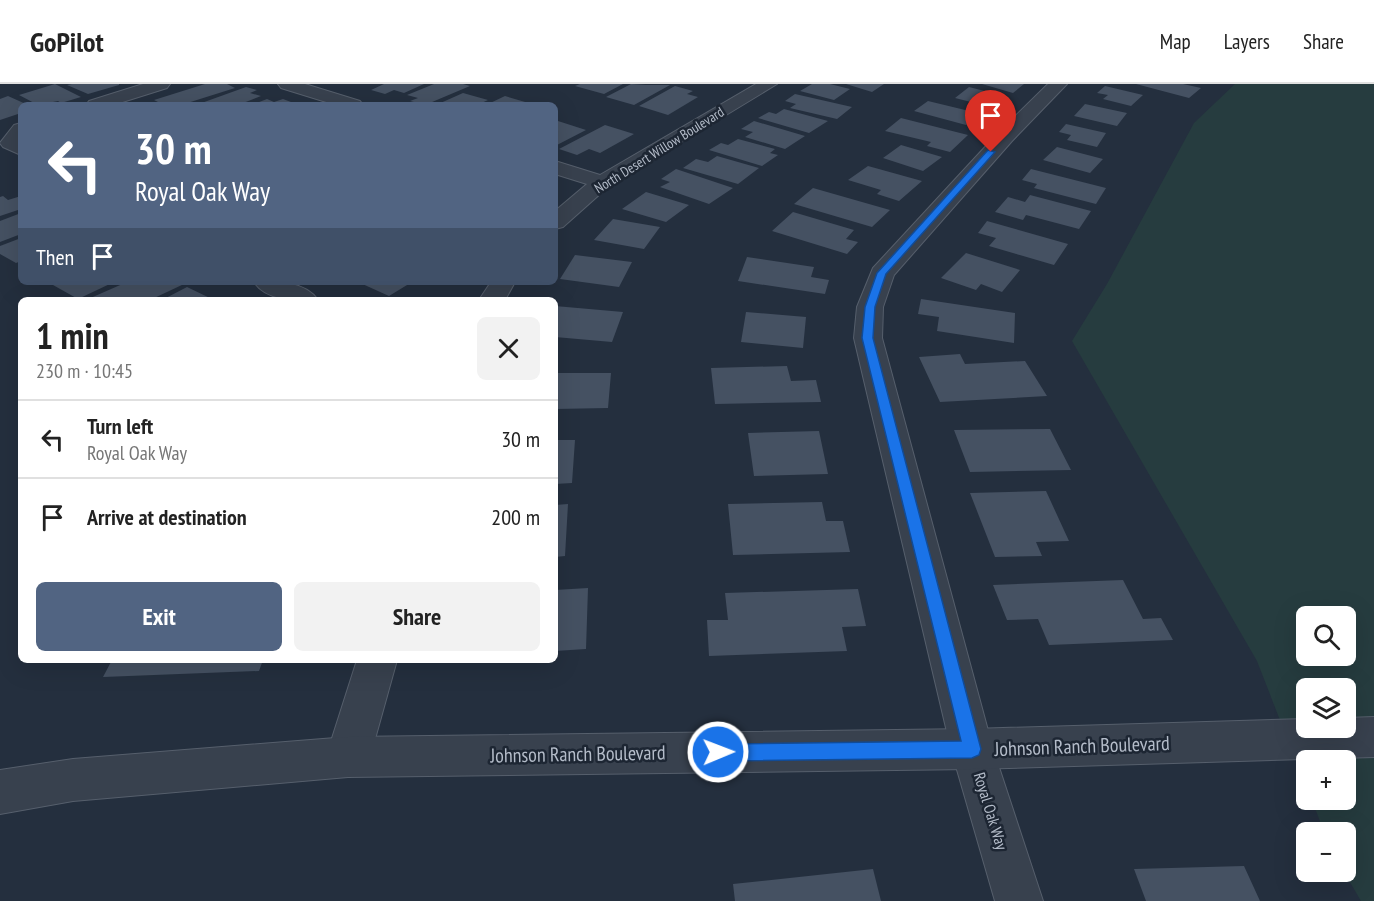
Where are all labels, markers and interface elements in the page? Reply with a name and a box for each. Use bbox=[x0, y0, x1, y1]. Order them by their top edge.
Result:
text: GoPilot bbox=[30, 23, 104, 60]
text: Map bbox=[1160, 28, 1191, 55]
text: Layers bbox=[1224, 28, 1270, 55]
text: Share bbox=[1303, 28, 1344, 55]
pin bbox=[965, 90, 1016, 152]
icon: arrive bbox=[974, 99, 1007, 132]
street label: North Desert Willow Boulevard bbox=[591, 103, 727, 197]
text: 30 m bbox=[135, 121, 212, 176]
icon: left bbox=[36, 126, 114, 204]
text: Royal Oak Way bbox=[135, 174, 270, 208]
icon: arrive bbox=[86, 240, 119, 273]
text: Then bbox=[36, 243, 74, 271]
text: 1 min bbox=[36, 312, 109, 359]
button: close bbox=[477, 317, 540, 380]
text: 230 m · 10:45 bbox=[36, 358, 133, 384]
text: Turn left bbox=[87, 412, 153, 440]
icon: left bbox=[36, 423, 69, 456]
text: 30 m bbox=[501, 425, 540, 453]
text: Royal Oak Way bbox=[87, 440, 187, 466]
icon: arrive bbox=[36, 501, 69, 534]
text: Arrive at destination bbox=[87, 503, 247, 531]
text: 200 m bbox=[491, 503, 540, 531]
button: Exit bbox=[36, 582, 282, 651]
button: Share bbox=[294, 582, 540, 651]
map controls bbox=[1296, 606, 1356, 882]
button: search bbox=[1296, 606, 1356, 666]
button: layers bbox=[1296, 678, 1356, 738]
position arrow bbox=[686, 720, 750, 784]
street label: Johnson Ranch Boulevard bbox=[993, 730, 1170, 762]
street label: Johnson Ranch Boulevard bbox=[489, 739, 666, 769]
button: + bbox=[1296, 750, 1356, 810]
street label: Royal Oak Way bbox=[970, 770, 1012, 852]
button: − bbox=[1296, 822, 1356, 882]

